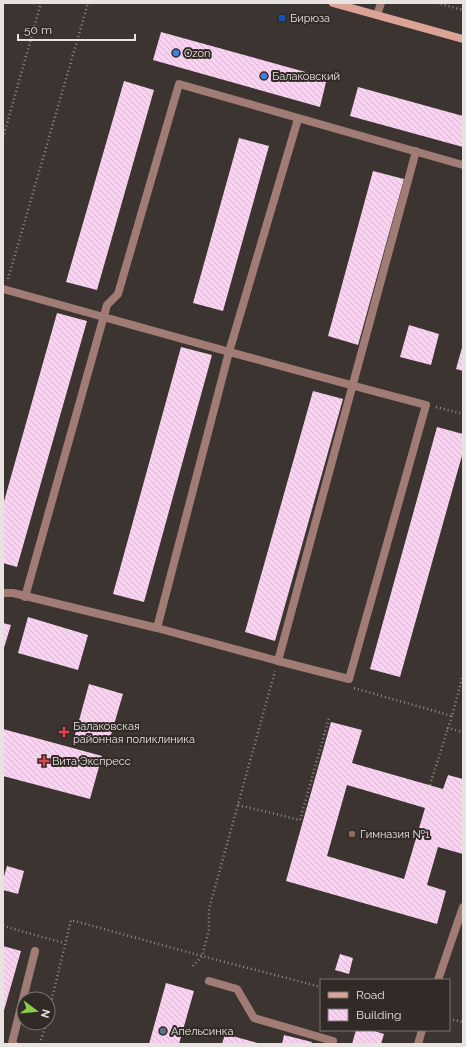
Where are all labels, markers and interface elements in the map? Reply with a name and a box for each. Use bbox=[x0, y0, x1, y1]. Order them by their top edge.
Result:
place label: Бирюза bbox=[290, 12, 330, 25]
marker: Бирюза bbox=[277, 13, 287, 23]
scale bar bbox=[18, 16, 135, 42]
text: 50 m bbox=[24, 23, 52, 37]
place label: Ozon bbox=[184, 47, 211, 60]
marker: Ozon bbox=[171, 48, 181, 58]
place label: Балаковский bbox=[272, 70, 340, 83]
marker: Балаковский bbox=[259, 71, 269, 81]
place label: Балаковская районная поликлиника bbox=[73, 720, 195, 746]
marker: Балаковская районная поликлиника bbox=[58, 726, 70, 738]
place label: Вита Экспресс bbox=[52, 755, 131, 768]
marker: Вита Экспресс bbox=[39, 756, 49, 766]
place label: Гимназия №1 bbox=[360, 828, 430, 841]
marker: Гимназия №1 bbox=[347, 829, 357, 839]
legend bbox=[320, 979, 450, 1031]
text: Road bbox=[356, 988, 385, 1002]
north arrow bbox=[16, 991, 56, 1031]
text: N bbox=[38, 1008, 53, 1019]
text: Building bbox=[356, 1008, 402, 1022]
place label: Апельсинка bbox=[171, 1025, 233, 1038]
marker: Апельсинка bbox=[158, 1026, 168, 1036]

